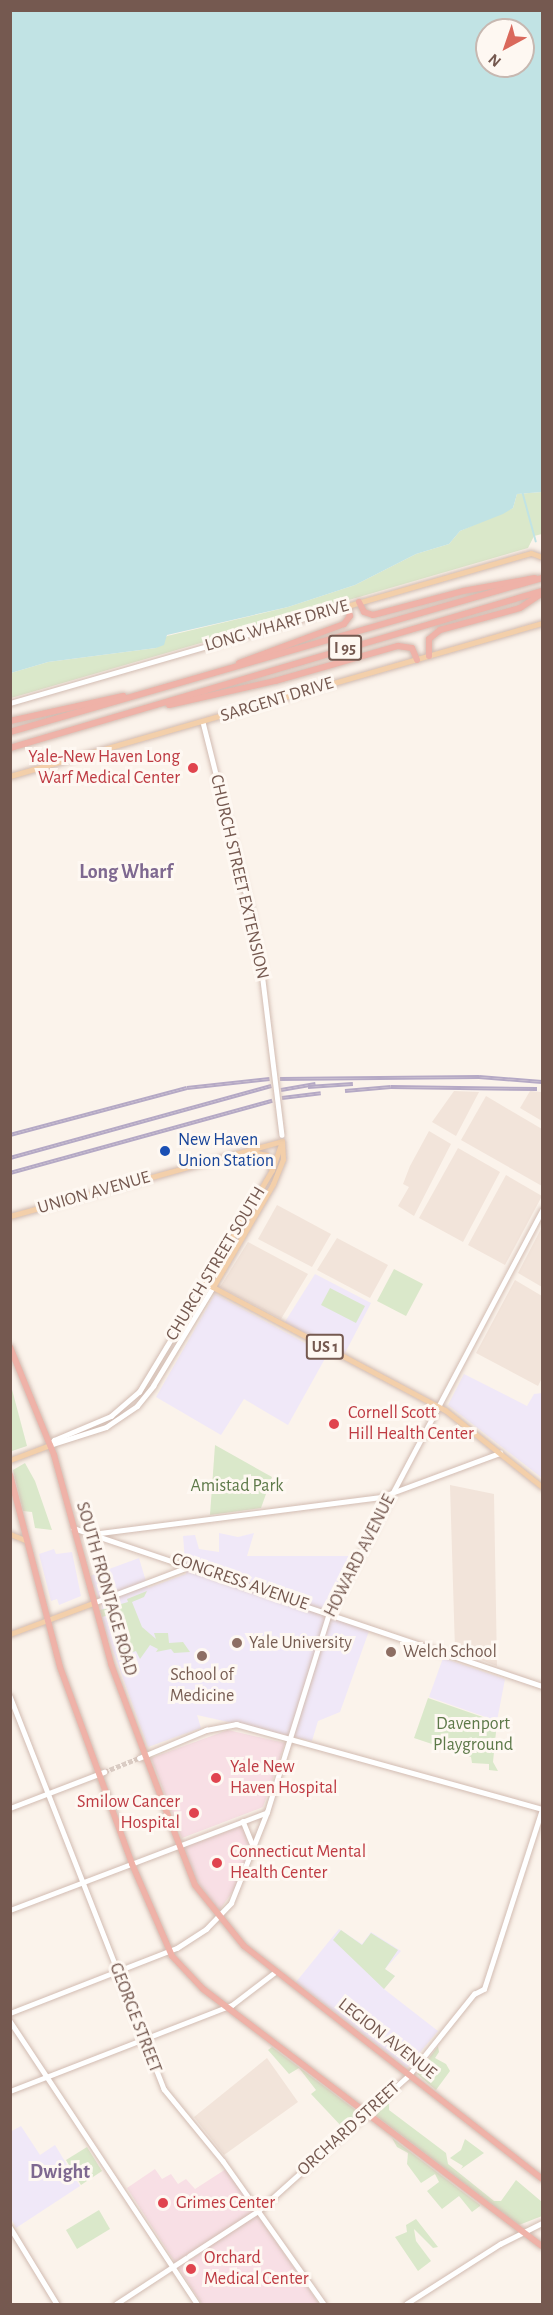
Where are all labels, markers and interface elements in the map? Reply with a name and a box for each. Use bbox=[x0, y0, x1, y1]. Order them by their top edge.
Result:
north arrow bbox=[475, 18, 535, 78]
text: N bbox=[485, 51, 504, 70]
street label: LONG WHARF DRIVE bbox=[203, 595, 351, 657]
road number: I 95 bbox=[327, 635, 363, 661]
street label: SARGENT DRIVE bbox=[218, 673, 336, 727]
place label: Yale-New Haven Long Warf Medical Center bbox=[28, 747, 180, 789]
marker: Yale-New Haven Long Warf Medical Center bbox=[184, 759, 202, 777]
street label: CHURCH STREET EXTENSION bbox=[205, 773, 273, 981]
district label: Long Wharf bbox=[79, 860, 173, 884]
place label: New Haven Union Station bbox=[178, 1130, 274, 1172]
marker: New Haven Union Station bbox=[156, 1142, 174, 1160]
street label: UNION AVENUE bbox=[35, 1167, 153, 1219]
street label: CHURCH STREET SOUTH bbox=[161, 1183, 271, 1345]
road number: US 1 bbox=[306, 1334, 344, 1360]
place label: Cornell Scott Hill Health Center bbox=[348, 1403, 474, 1446]
marker: Cornell Scott Hill Health Center bbox=[325, 1415, 343, 1433]
park label: Amistad Park bbox=[190, 1475, 284, 1497]
street label: HOWARD AVENUE bbox=[320, 1491, 400, 1621]
street label: SOUTH FRONTAGE ROAD bbox=[71, 1500, 141, 1678]
street label: CONGRESS AVENUE bbox=[169, 1548, 311, 1616]
place label: Yale University bbox=[249, 1632, 352, 1654]
marker: Yale University bbox=[230, 1636, 244, 1650]
place label: Welch School bbox=[403, 1641, 497, 1663]
marker: Welch School bbox=[384, 1645, 398, 1659]
marker: School of Medicine bbox=[195, 1649, 209, 1663]
place label: School of Medicine bbox=[170, 1665, 234, 1708]
park label: Davenport Playground bbox=[433, 1714, 513, 1756]
place label: Yale New Haven Hospital bbox=[230, 1757, 337, 1800]
marker: Yale New Haven Hospital bbox=[207, 1769, 225, 1787]
place label: Smilow Cancer Hospital bbox=[77, 1792, 180, 1834]
marker: Smilow Cancer Hospital bbox=[185, 1804, 203, 1822]
place label: Connecticut Mental Health Center bbox=[230, 1842, 366, 1884]
marker: Connecticut Mental Health Center bbox=[208, 1854, 226, 1872]
street label: GEORGE STREET bbox=[104, 1960, 166, 2076]
street label: LEGION AVENUE bbox=[333, 1994, 441, 2084]
street label: ORCHARD STREET bbox=[293, 2077, 405, 2181]
district label: Dwight bbox=[30, 2160, 90, 2184]
place label: Grimes Center bbox=[176, 2192, 275, 2214]
marker: Grimes Center bbox=[154, 2194, 172, 2212]
place label: Orchard Medical Center bbox=[204, 2248, 308, 2290]
marker: Orchard Medical Center bbox=[182, 2260, 200, 2278]

